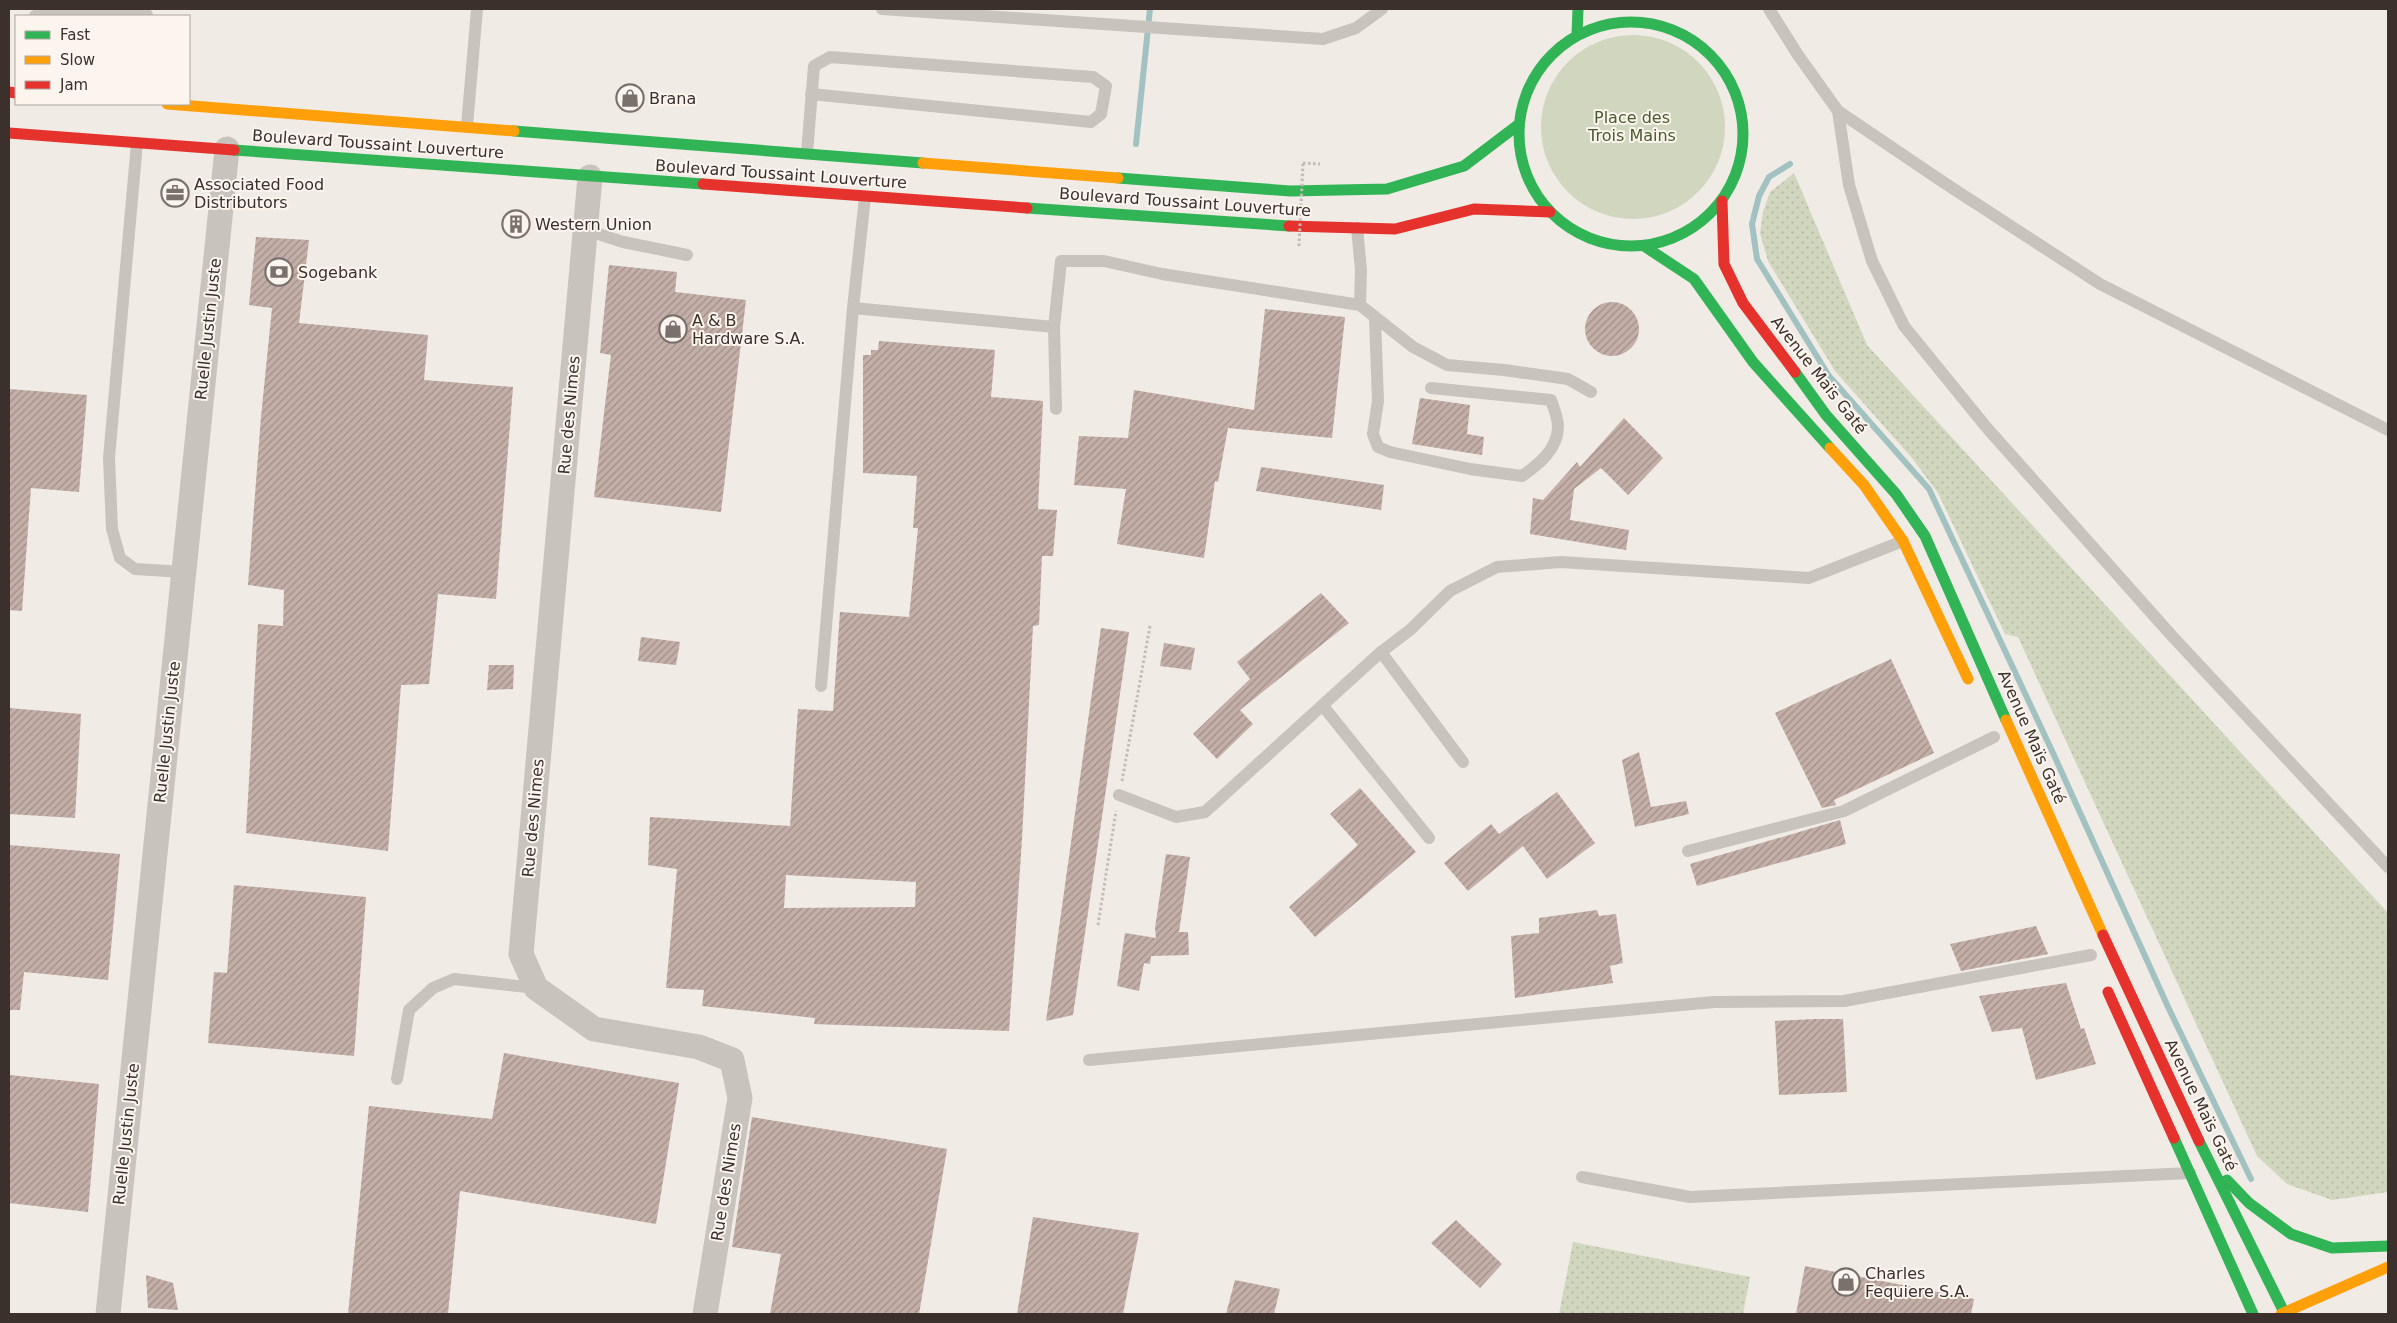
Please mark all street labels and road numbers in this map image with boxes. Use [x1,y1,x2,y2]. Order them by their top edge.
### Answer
street label: Boulevard Toussaint Louverture [251,126,505,162]
street label: Boulevard Toussaint Louverture [654,156,908,192]
street label: Boulevard Toussaint Louverture [1058,184,1312,220]
street label: Ruelle Justin Juste [191,257,225,401]
street label: Avenue Maïs Gaté [1767,312,1871,438]
street label: Rue des Nimes [554,355,584,475]
street label: Ruelle Justin Juste [150,660,184,804]
street label: Avenue Maïs Gaté [1994,667,2070,807]
street label: Rue des Nimes [518,758,548,878]
street label: Avenue Maïs Gaté [2161,1036,2241,1174]
street label: Ruelle Justin Juste [109,1062,143,1206]
street label: Rue des Nimes [707,1122,745,1242]

